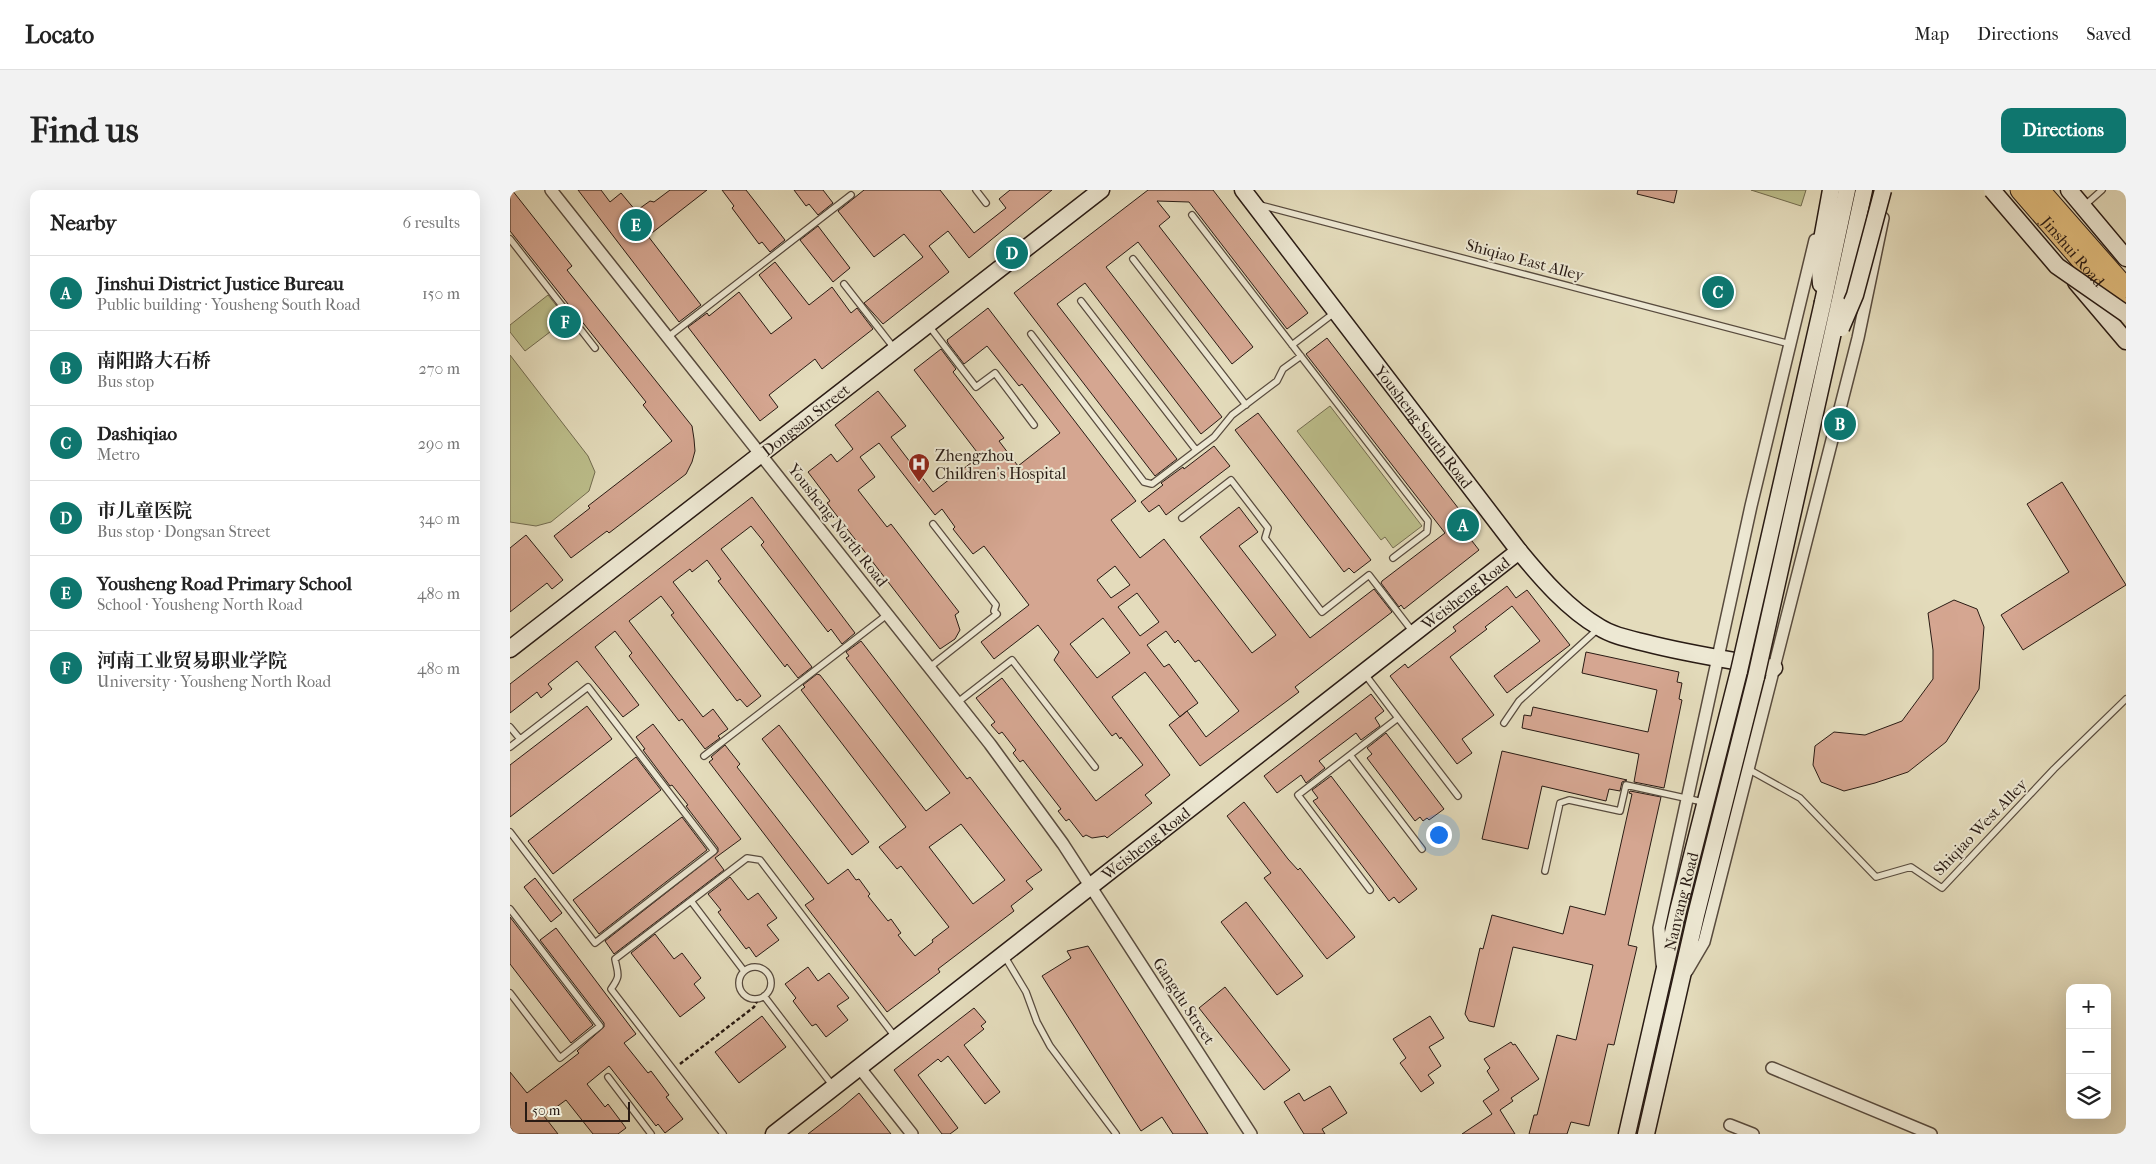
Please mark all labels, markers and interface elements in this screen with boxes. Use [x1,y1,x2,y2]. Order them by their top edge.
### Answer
text: Locato [25,21,94,49]
text: Map [1915,24,1949,45]
text: Directions [1977,24,2058,45]
text: Saved [2086,24,2131,45]
button: Directions [2001,108,2126,153]
text: Find us [30,110,139,151]
pin: E [620,206,652,244]
street label: Jinshui Road [2036,210,2109,291]
text: Nearby [50,211,116,235]
text: 6 results [402,213,460,232]
pin: D [996,234,1028,272]
street label: Shiqiao East Alley [1464,235,1587,285]
text: Jinshui District Justice Bureau [97,273,344,295]
pin: C [1702,273,1734,311]
text: A [61,284,71,303]
text: 150 m [422,284,460,303]
text: Public building · Yousheng South Road [97,295,360,314]
pin: F [549,303,581,341]
text: 南阳路大石桥 [97,350,211,372]
text: B [61,359,71,378]
text: 270 m [419,359,460,378]
street label: Yousheng South Road [1370,361,1477,492]
text: Bus stop [97,372,154,391]
street label: Dongsan Street [758,379,853,460]
pin: B [1824,405,1856,443]
text: Dashiqiao [97,423,177,445]
text: C [61,434,71,453]
text: 290 m [418,434,460,453]
text: Metro [97,445,140,464]
place label: Zhengzhou Children's Hospital [935,446,1067,483]
hospital icon: Zhengzhou Children's Hospital [907,452,931,483]
street label: Yousheng North Road [783,459,892,591]
text: 市儿童医院 [97,500,192,522]
pin: A [1447,506,1479,544]
text: D [60,509,72,528]
text: 340 m [418,509,460,528]
text: Bus stop · Dongsan Street [97,522,271,541]
street label: Weisheng Road [1417,552,1514,634]
text: Yousheng Road Primary School [97,573,352,595]
text: E [61,584,71,603]
text: 480 m [417,584,460,603]
text: School · Yousheng North Road [97,595,303,614]
text: 河南工业贸易职业学院 [97,650,287,672]
text: F [62,659,70,678]
text: 480 m [417,659,460,678]
text: University · Yousheng North Road [97,672,331,691]
street label: Shiqiao West Alley [1929,774,2031,879]
street label: Weisheng Road [1097,803,1194,884]
your location [1426,822,1452,848]
street label: Nanyang Road [1660,850,1702,952]
street label: Gangdu Street [1149,954,1219,1048]
map controls [2066,984,2111,1119]
button: + [2066,984,2111,1029]
button: − [2066,1029,2111,1074]
button: layers [2066,1074,2111,1119]
scale bar [525,1099,630,1122]
text: 50 m [532,1102,560,1119]

